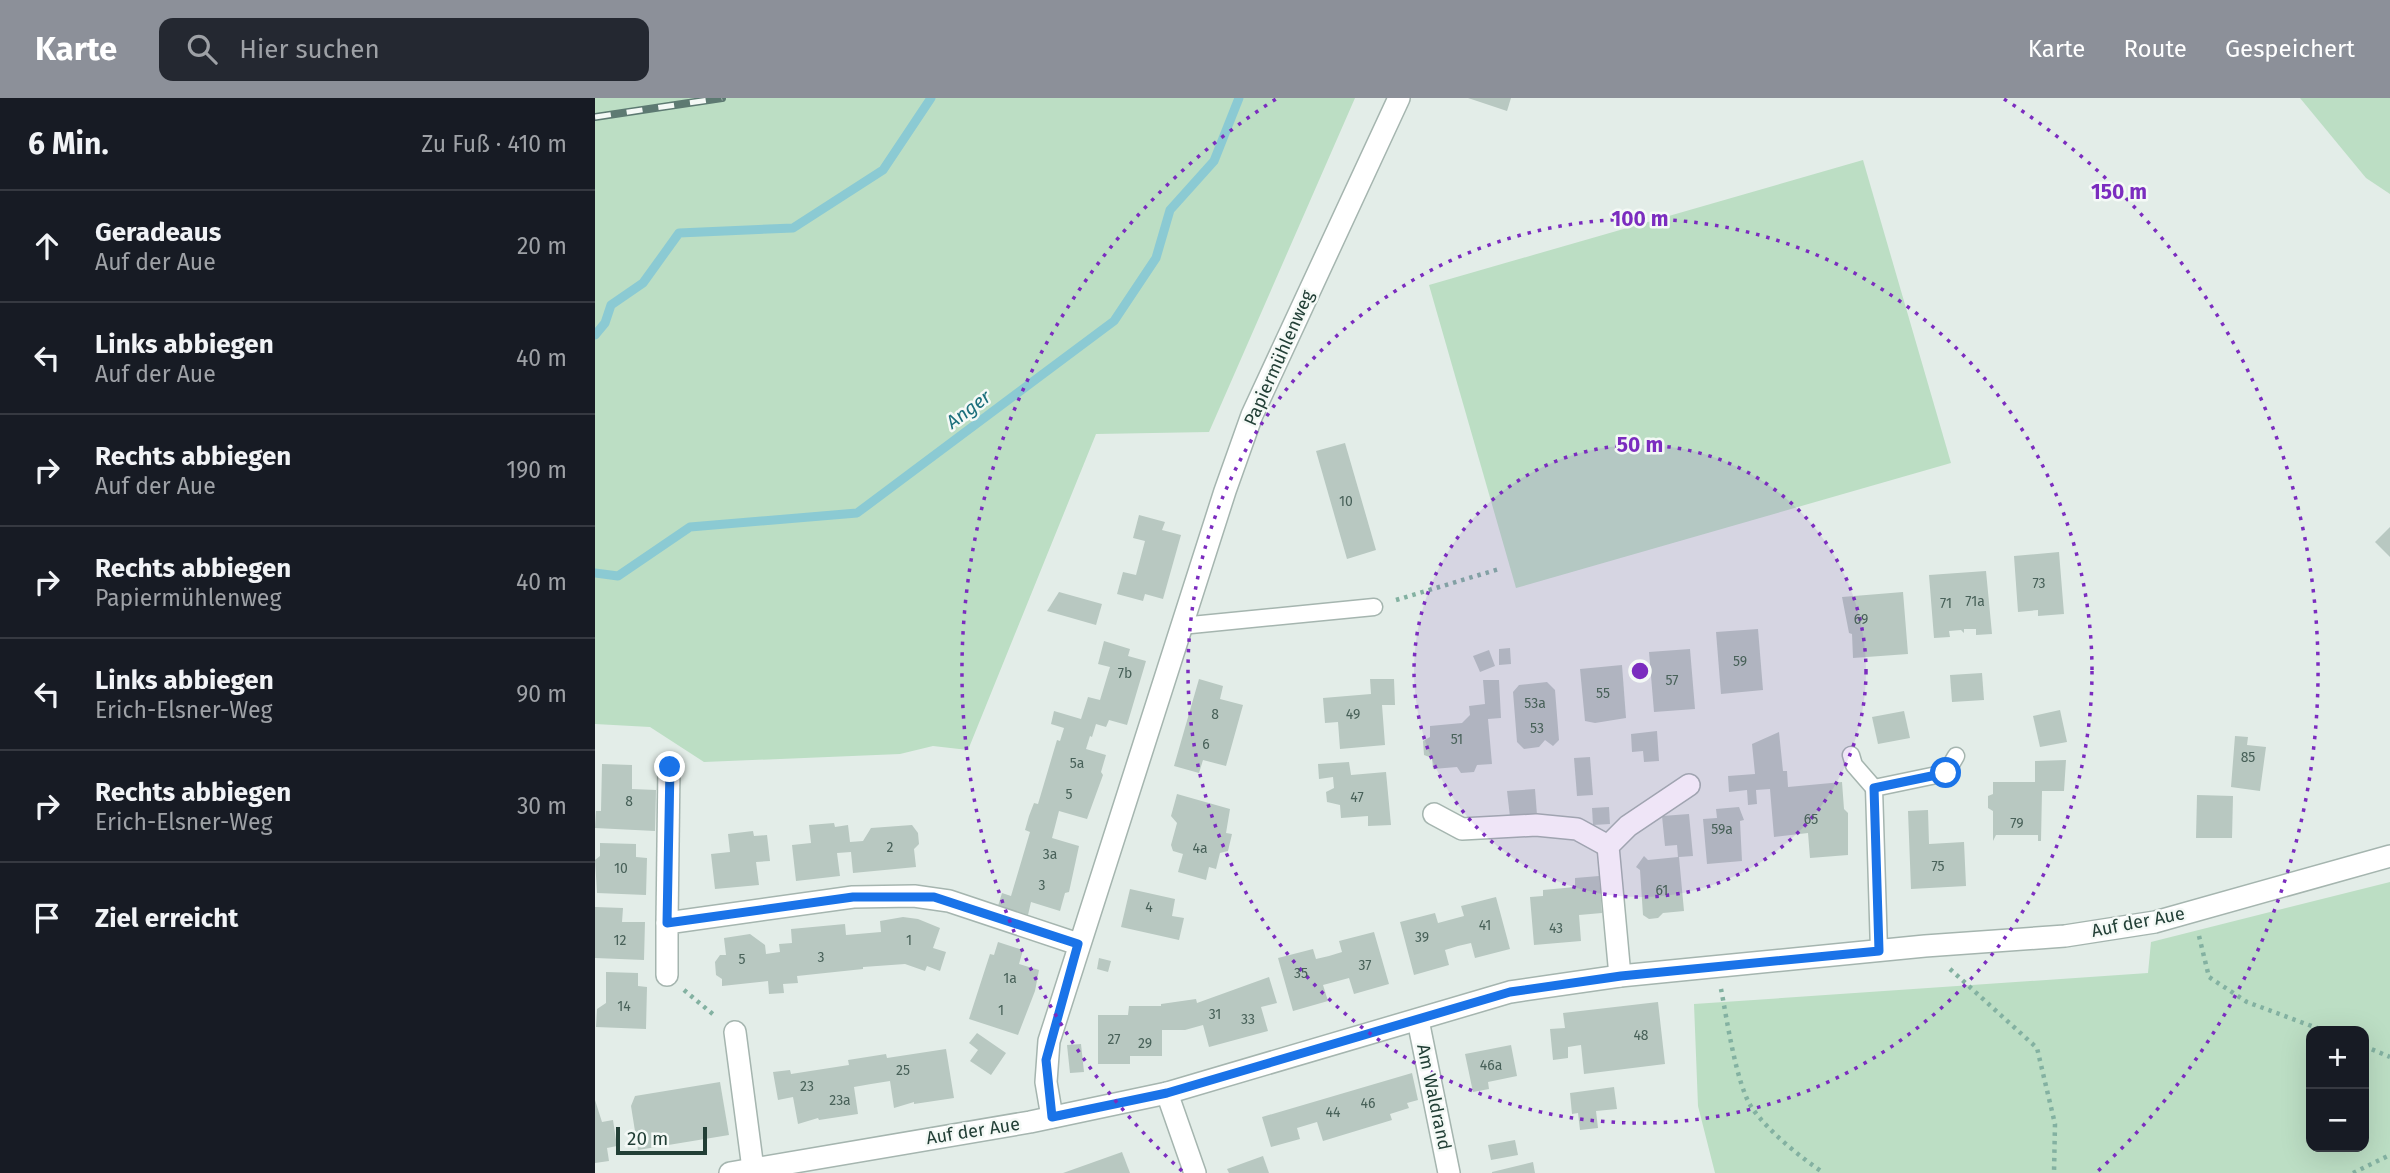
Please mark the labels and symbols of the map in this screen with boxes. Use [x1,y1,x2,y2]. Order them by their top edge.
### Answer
text: 150 m [2091,179,2147,205]
text: 100 m [1611,206,1669,232]
street label: Papiermühlenweg [1239,286,1319,429]
water label: Anger [941,385,996,434]
text: 50 m [1617,432,1663,458]
house number: 10 [1339,493,1353,510]
house number: 73 [2032,575,2046,592]
house number: 71a [1965,593,1985,610]
house number: 71 [1940,595,1952,612]
house number: 69 [1854,611,1868,628]
house number: 59 [1733,653,1747,670]
centre of rings [1628,659,1652,683]
house number: 7b [1118,665,1132,682]
house number: 57 [1666,672,1678,689]
house number: 55 [1596,685,1610,702]
house number: 53a [1524,695,1546,712]
house number: 8 [1211,706,1219,723]
house number: 49 [1346,706,1360,723]
house number: 53 [1530,720,1544,737]
house number: 51 [1451,731,1463,748]
house number: 6 [1202,736,1210,753]
house number: 85 [2241,749,2255,766]
route end [654,751,685,782]
house number: 5a [1070,755,1084,772]
route start [1930,757,1961,788]
house number: 5 [1065,786,1073,803]
house number: 47 [1350,789,1364,806]
house number: 8 [625,793,633,810]
house number: 65 [1804,811,1818,828]
house number: 79 [2010,815,2024,832]
house number: 59a [1711,821,1733,838]
house number: 2 [887,839,894,856]
house number: 4a [1192,840,1208,857]
house number: 3a [1043,846,1057,863]
house number: 75 [1931,858,1945,875]
house number: 10 [614,860,628,877]
house number: 3 [1039,877,1046,894]
house number: 61 [1656,882,1668,899]
house number: 4 [1145,899,1153,916]
street label: Auf der Aue [2090,902,2186,942]
house number: 41 [1479,917,1491,934]
house number: 43 [1549,920,1563,937]
house number: 39 [1415,929,1429,946]
house number: 12 [614,932,627,949]
house number: 1 [906,932,912,949]
house number: 3 [818,949,825,966]
house number: 5 [738,951,746,968]
house number: 37 [1358,957,1372,974]
house number: 35 [1294,965,1308,982]
house number: 1a [1003,970,1017,987]
house number: 14 [617,998,631,1015]
house number: 1 [998,1002,1004,1019]
house number: 31 [1209,1006,1221,1023]
house number: 33 [1241,1011,1255,1028]
house number: 48 [1633,1027,1649,1044]
house number: 27 [1107,1031,1121,1048]
house number: 29 [1138,1035,1152,1052]
street label: Am Waldrand [1412,1042,1456,1152]
house number: 46a [1480,1057,1502,1074]
house number: 25 [896,1062,910,1079]
house number: 23 [800,1078,814,1095]
house number: 23a [829,1092,851,1109]
house number: 46 [1361,1095,1375,1112]
house number: 44 [1326,1104,1341,1121]
street label: Auf der Aue [925,1113,1021,1149]
scale bar [616,1124,707,1156]

